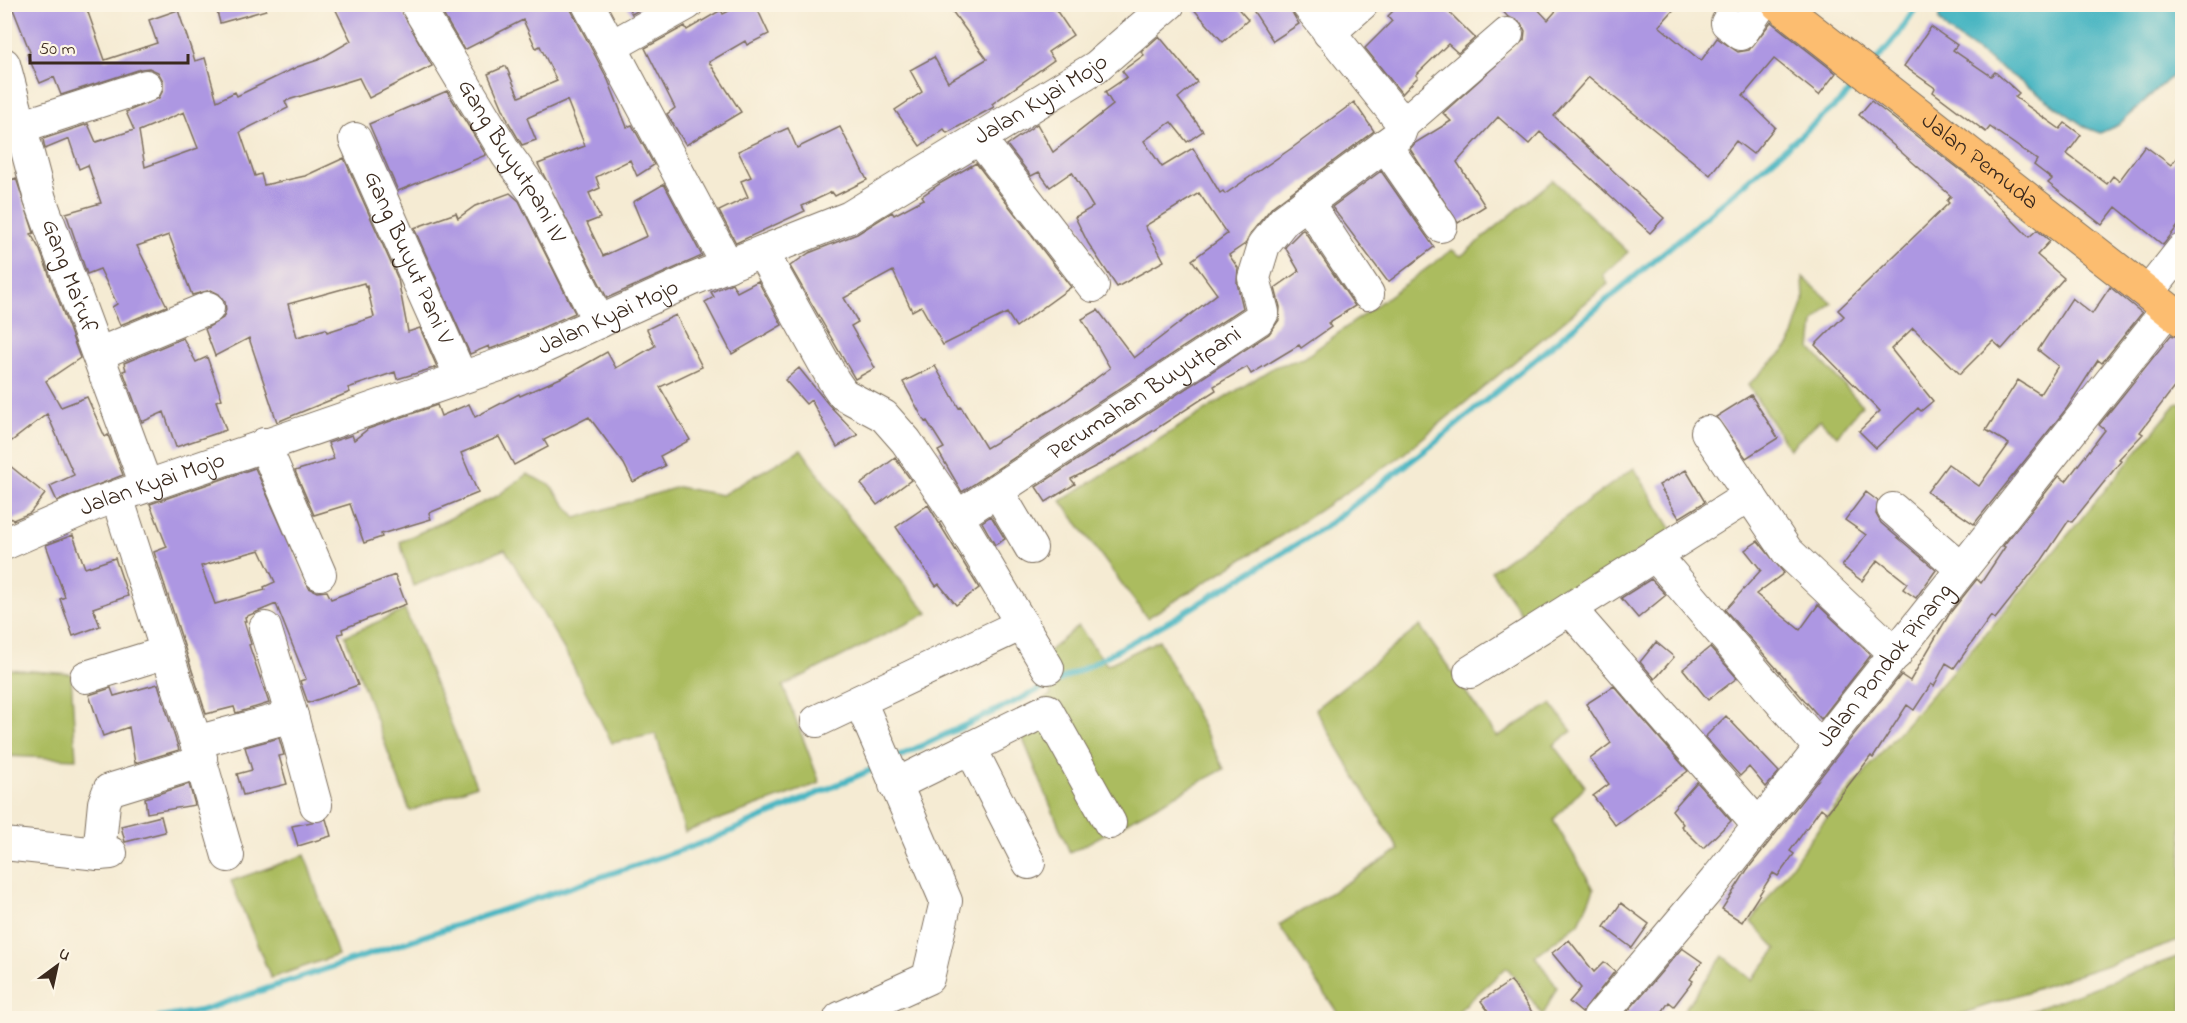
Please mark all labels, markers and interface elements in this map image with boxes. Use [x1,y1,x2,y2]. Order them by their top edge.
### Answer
scale bar [30,27,188,65]
text: 50 m [39,37,76,63]
street label: Jalan Kyai Mojo [968,46,1117,155]
street label: Gang Buyutpani IV [448,73,575,250]
street label: Jalan Pemuda [1913,104,2046,219]
street label: Gang Buyut Pani V [354,165,462,351]
street label: Gang Ma'ruf [32,214,106,339]
street label: Jalan Kyai Mojo [532,270,685,365]
street label: Perumahan Buyutpani [1041,317,1249,470]
street label: Jalan Kyai Mojo [74,443,230,526]
street label: Jalan Pondok Pinang [1809,576,1962,756]
north arrow [27,936,87,996]
text: U [53,942,75,968]

